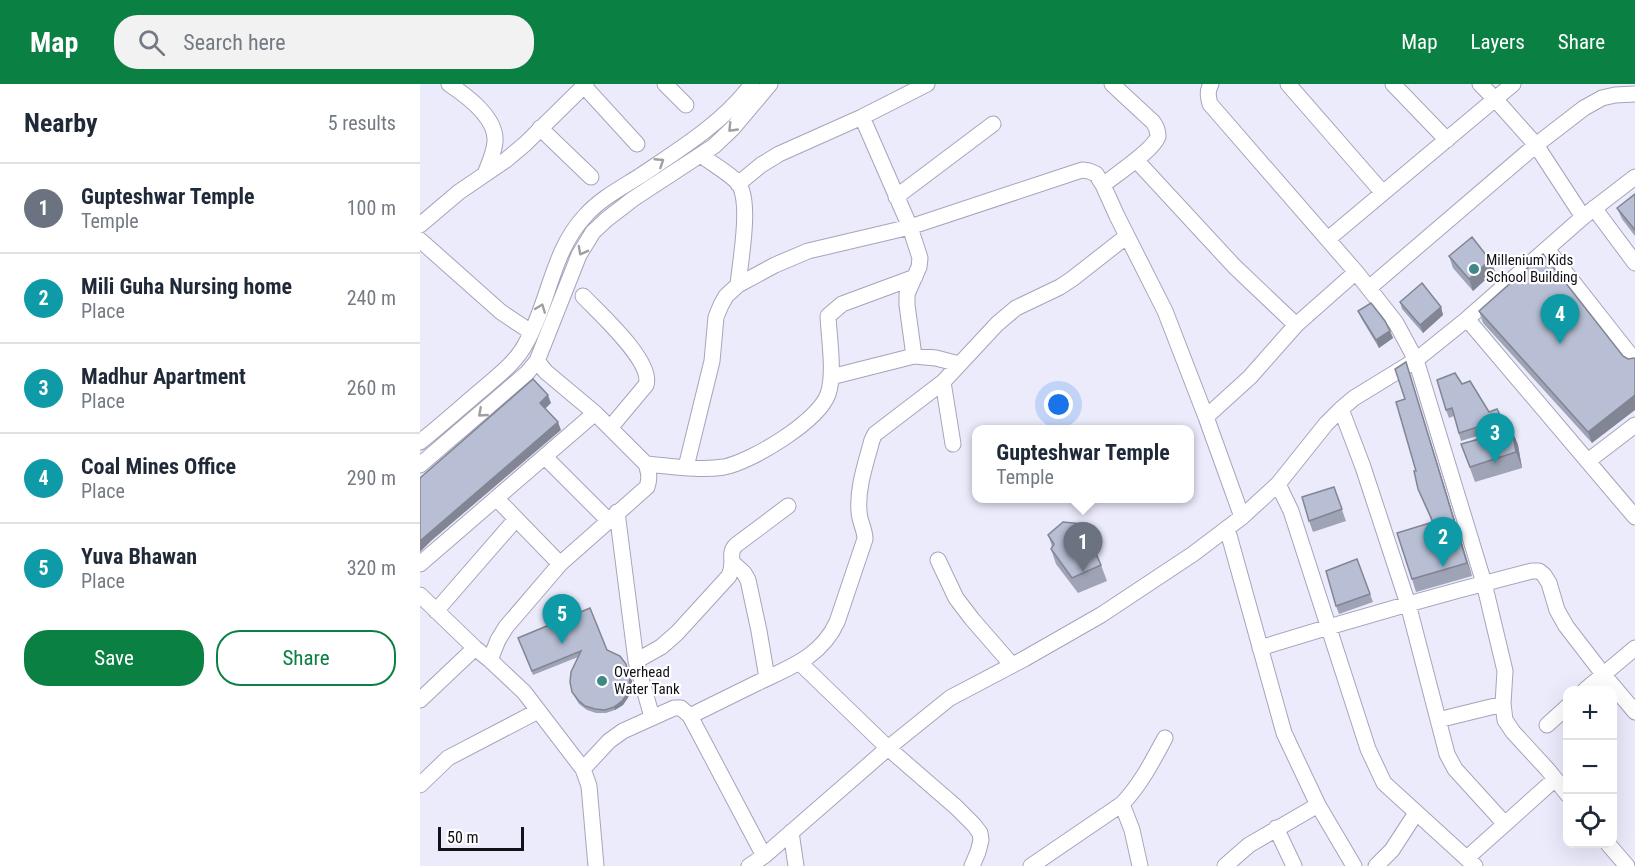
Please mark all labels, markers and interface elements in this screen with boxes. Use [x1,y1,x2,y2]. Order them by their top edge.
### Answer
search box [114,15,534,69]
text: Map [30,26,78,59]
icon: search [135,26,168,59]
text: Search here [183,30,286,55]
text: Map [1401,30,1438,54]
text: Layers [1471,30,1525,54]
text: Share [1558,30,1605,54]
text: Nearby [24,108,98,138]
text: 5 results [328,111,396,135]
one-way arrow [728,121,739,132]
one-way arrow [654,158,664,170]
text: Gupteshwar Temple [81,184,254,209]
text: 1 [38,196,49,220]
text: 100 m [347,196,396,220]
text: Temple [81,209,139,233]
one-way arrow [578,245,589,255]
place label: Millenium Kids School Building [1486,251,1578,286]
marker: Millenium Kids School Building [1467,262,1481,276]
text: Mili Guha Nursing home [81,274,292,299]
text: 2 [38,286,49,310]
text: 240 m [347,286,396,310]
pin: 4 [1540,294,1580,344]
text: Place [81,299,125,323]
one-way arrow [534,303,547,313]
text: Madhur Apartment [81,364,246,389]
text: 3 [38,376,49,400]
text: 260 m [347,376,396,400]
text: Place [81,389,125,413]
your location [1044,390,1073,419]
one-way arrow [478,406,489,417]
pin: 3 [1476,414,1514,463]
popup [972,425,1194,503]
text: Gupteshwar Temple [996,440,1170,465]
text: Coal Mines Office [81,454,236,479]
text: Temple [996,465,1054,489]
text: 4 [38,466,49,490]
text: 290 m [347,466,396,490]
text: Place [81,479,125,503]
pin: 2 [1424,518,1462,567]
pin: 1 [1064,522,1102,572]
text: Yuva Bhawan [81,544,197,569]
text: 5 [38,556,49,580]
text: 320 m [347,556,396,580]
text: Place [81,569,125,593]
pin: 5 [542,594,582,644]
button: Save [24,630,204,686]
button: Share [216,630,396,686]
place label: Overhead Water Tank [614,663,680,698]
marker: Overhead Water Tank [595,674,609,688]
map controls [1563,686,1617,848]
button: + [1563,686,1617,740]
button: − [1563,740,1617,794]
button: locate [1563,794,1617,848]
scale bar [438,824,524,852]
text: 50 m [447,828,479,847]

